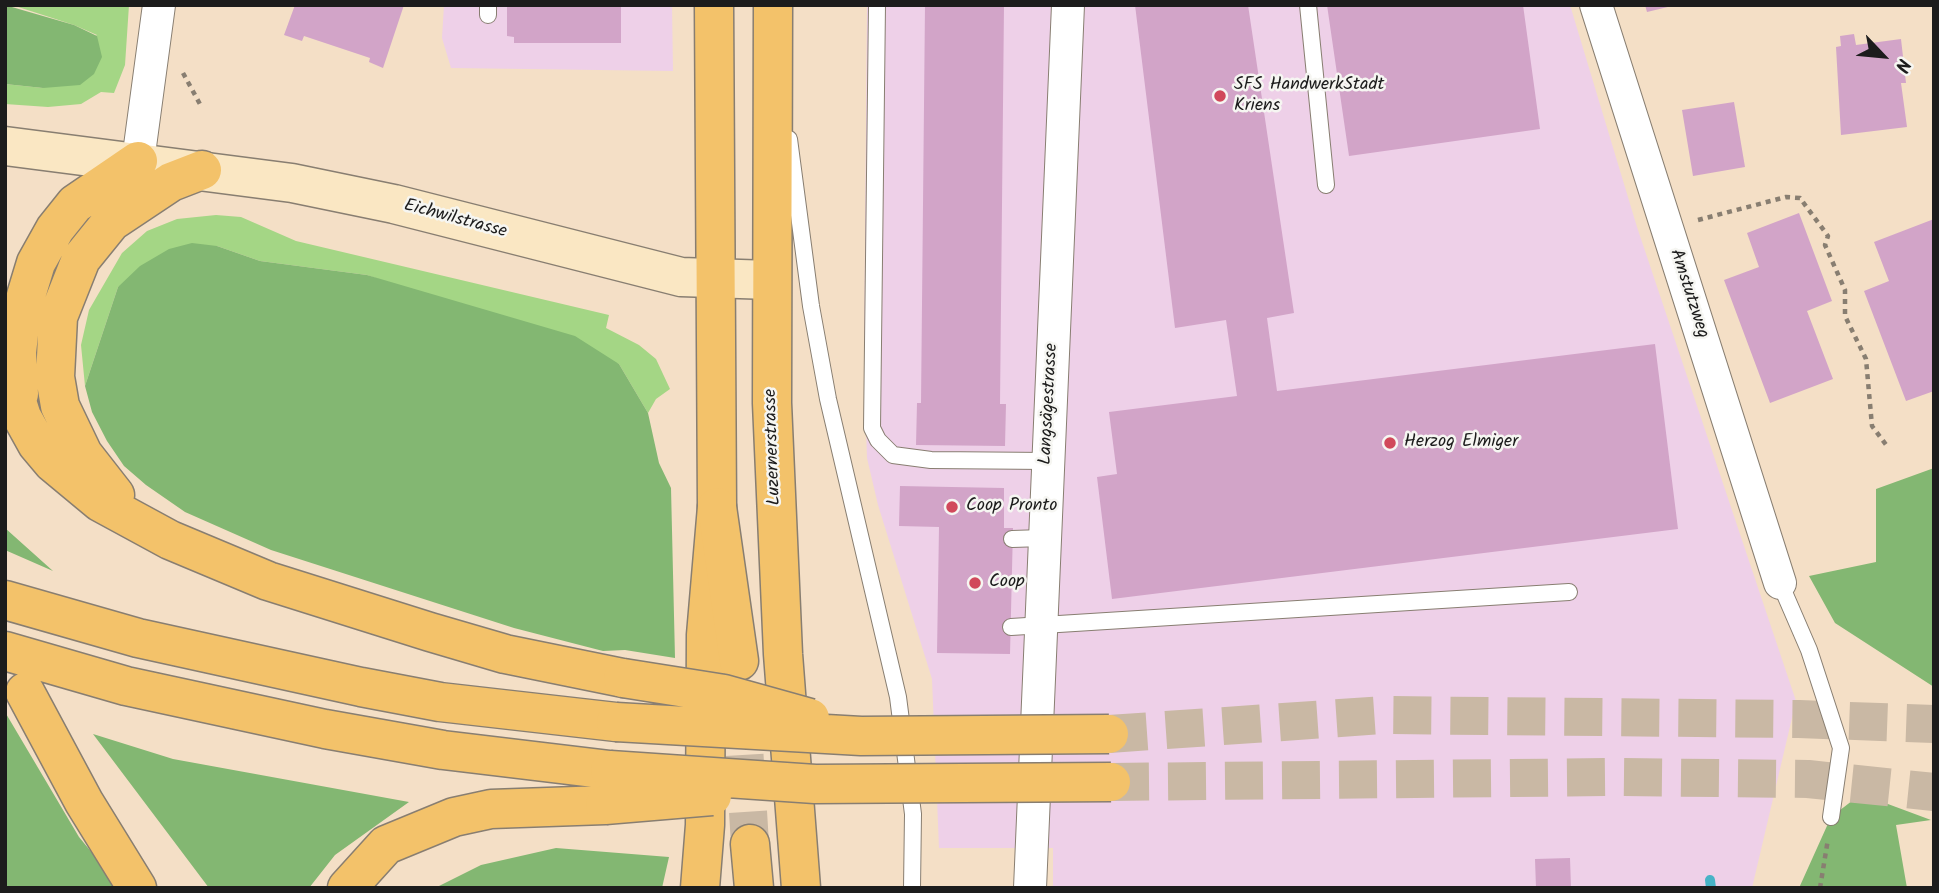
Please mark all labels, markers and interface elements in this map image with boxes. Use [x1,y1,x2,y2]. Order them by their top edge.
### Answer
north arrow [1848,21,1918,91]
text: N [1886,53,1918,77]
place label: SFS HandwerkStadt Kriens [1234,75,1384,118]
marker: SFS HandwerkStadt Kriens [1212,88,1228,104]
street label: Eichwilstrasse [401,196,509,244]
street label: Amstutzweg [1663,247,1713,341]
street label: Langsägestrasse [1036,343,1064,465]
street label: Luzernerstrasse [761,388,787,506]
place label: Herzog Elmiger [1404,432,1518,454]
marker: Herzog Elmiger [1382,435,1398,451]
place label: Coop Pronto [966,496,1058,518]
marker: Coop Pronto [944,499,960,515]
place label: Coop [989,572,1025,594]
marker: Coop [967,575,983,591]

